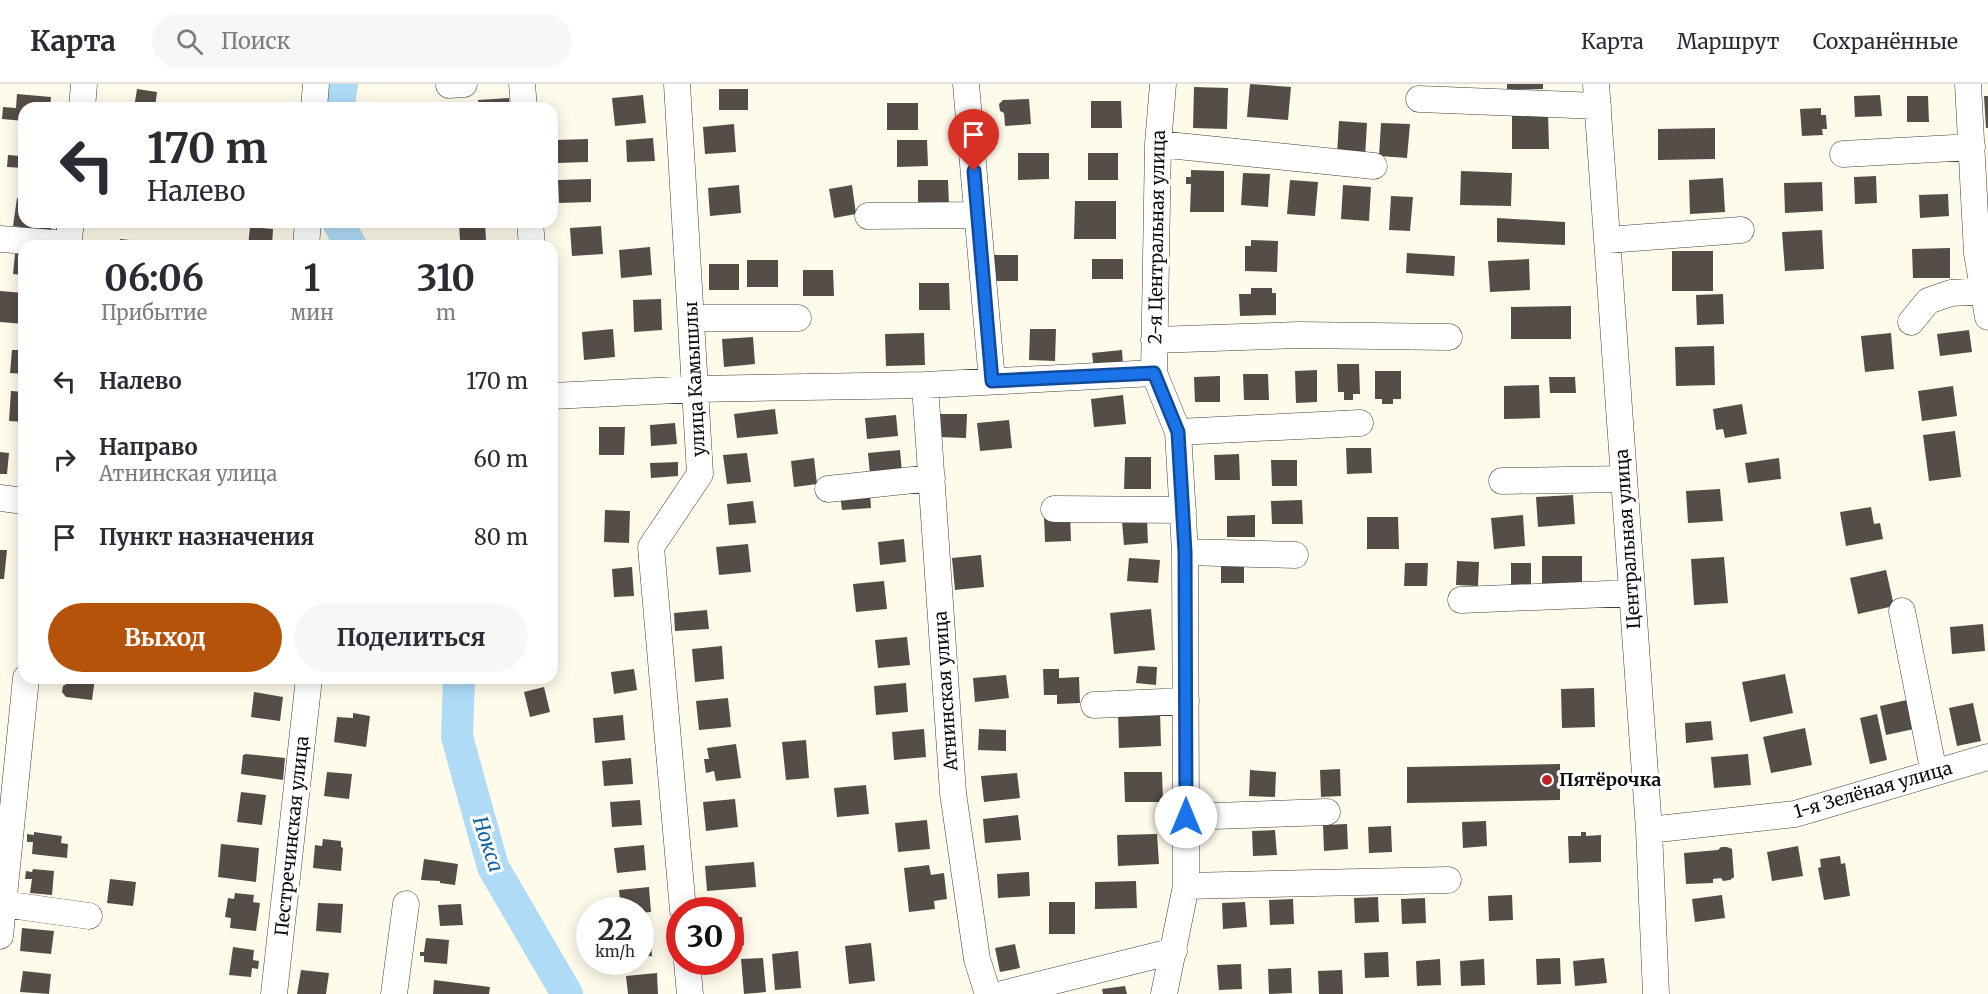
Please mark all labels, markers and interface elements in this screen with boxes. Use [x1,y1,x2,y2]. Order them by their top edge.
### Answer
search box [152,14,572,68]
text: Карта [30,23,116,59]
icon: search [173,25,206,58]
text: Поиск [221,27,291,55]
text: Карта [1581,28,1644,55]
text: Маршрут [1677,28,1780,55]
text: Сохранённые [1813,28,1958,55]
pin [948,109,999,171]
icon: arrive [957,118,990,151]
text: 170 m [147,122,268,174]
icon: left [48,126,126,204]
street label: 2-я Центральная улица [1143,129,1170,344]
text: Налево [147,174,245,208]
text: 06:06 [104,256,204,301]
text: 1 [304,256,320,301]
text: 310 [417,256,475,301]
text: Прибытие [101,300,207,325]
text: мин [290,300,334,325]
text: m [436,300,456,325]
street label: улица Камышлы [679,301,710,457]
icon: left [48,365,81,398]
text: Налево [99,367,182,395]
text: 170 m [466,367,528,395]
text: Направо [99,433,198,461]
icon: right [48,443,81,476]
text: 60 m [474,445,528,473]
street label: Центральная улица [1610,448,1645,630]
text: Атнинская улица [99,461,277,486]
icon: arrive [48,521,81,554]
text: Пункт назначения [99,523,314,551]
text: 80 m [474,523,528,551]
button: Выход [48,603,282,672]
button: Поделиться [294,603,528,672]
street label: Атнинская улица [928,610,963,773]
street label: Пестречинская улица [270,734,313,937]
street label: 1-я Зелёная улица [1791,756,1955,823]
place label: Пятёрочка [1559,768,1661,791]
marker: Пятёрочка [1540,773,1554,787]
position arrow [1154,785,1218,849]
water label: Нокса [468,813,509,875]
speed limit sign: 30 [666,897,744,975]
text: 22 [598,910,632,948]
text: km/h [595,942,635,961]

